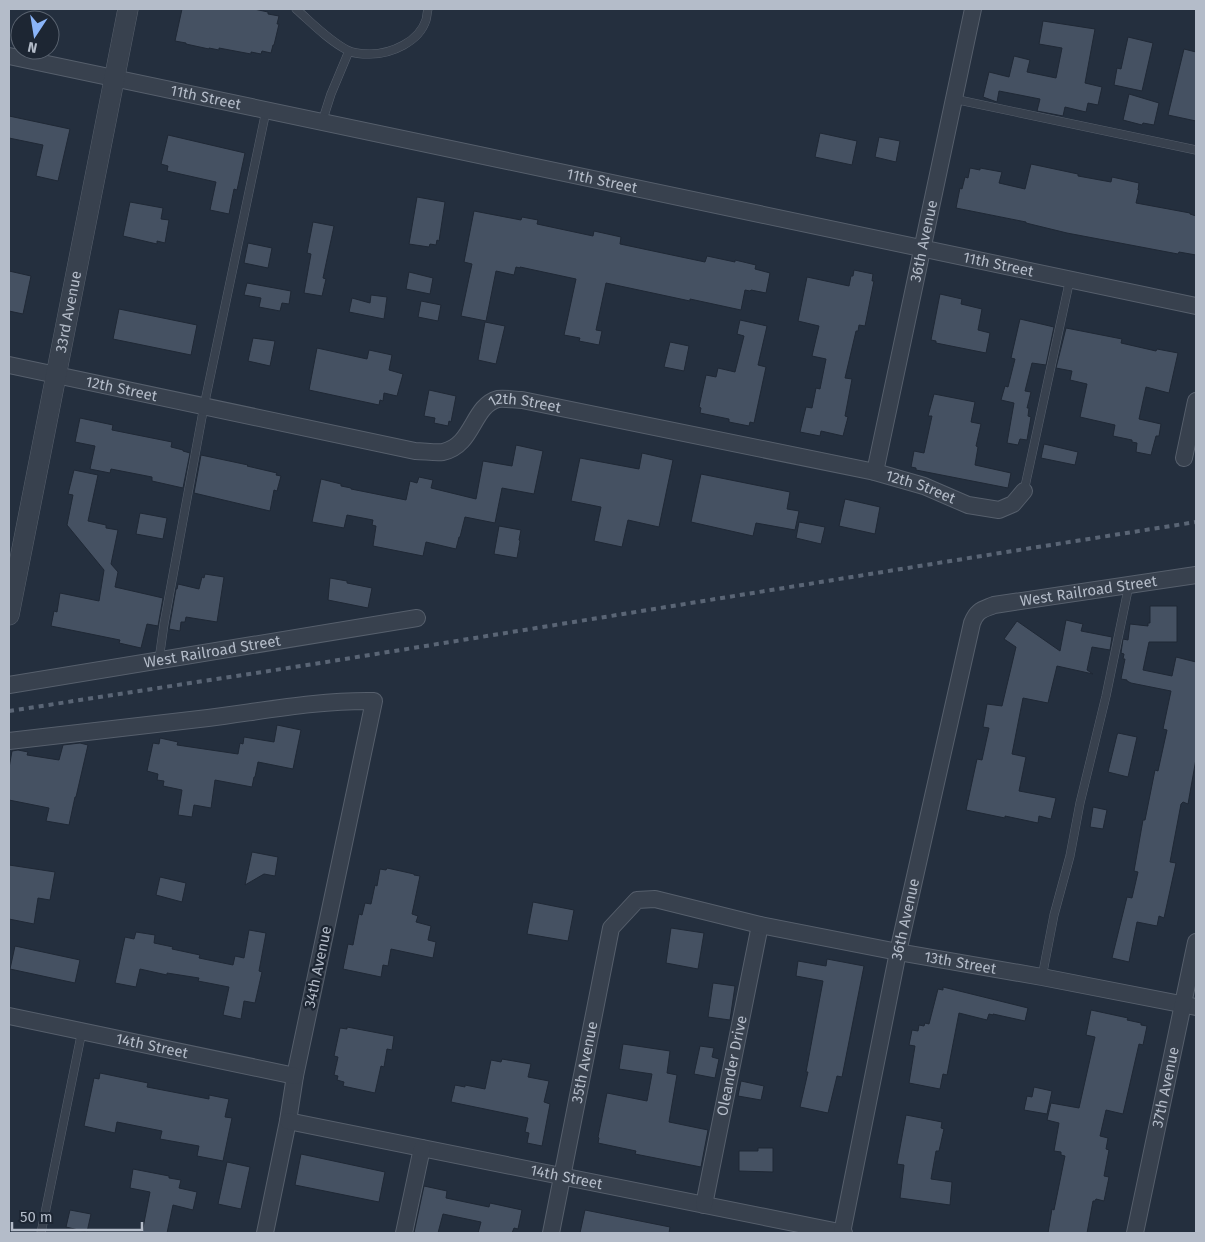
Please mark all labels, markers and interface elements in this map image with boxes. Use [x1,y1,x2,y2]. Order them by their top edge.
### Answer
north arrow [10,10,60,60]
text: N [26,38,39,57]
street label: 11th Street [169,81,243,114]
street label: 11th Street [565,165,640,197]
street label: 36th Avenue [906,198,941,284]
street label: 11th Street [961,248,1036,281]
street label: 33rd Avenue [52,269,85,354]
street label: 12th Street [84,372,160,405]
street label: 12th Street [485,390,563,417]
street label: 12th Street [884,466,959,508]
street label: West Railroad Street [1019,572,1159,610]
street label: West Railroad Street [142,631,283,672]
street label: 36th Avenue [888,877,923,962]
street label: 34th Avenue [301,924,335,1010]
street label: 13th Street [923,948,998,978]
street label: Oleander Drive [713,1014,751,1117]
street label: 35th Avenue [568,1020,601,1105]
street label: 14th Street [114,1030,190,1062]
street label: 37th Avenue [1148,1045,1183,1129]
street label: 14th Street [529,1161,605,1193]
scale bar [12,1200,142,1232]
text: 50 m [20,1208,53,1226]

